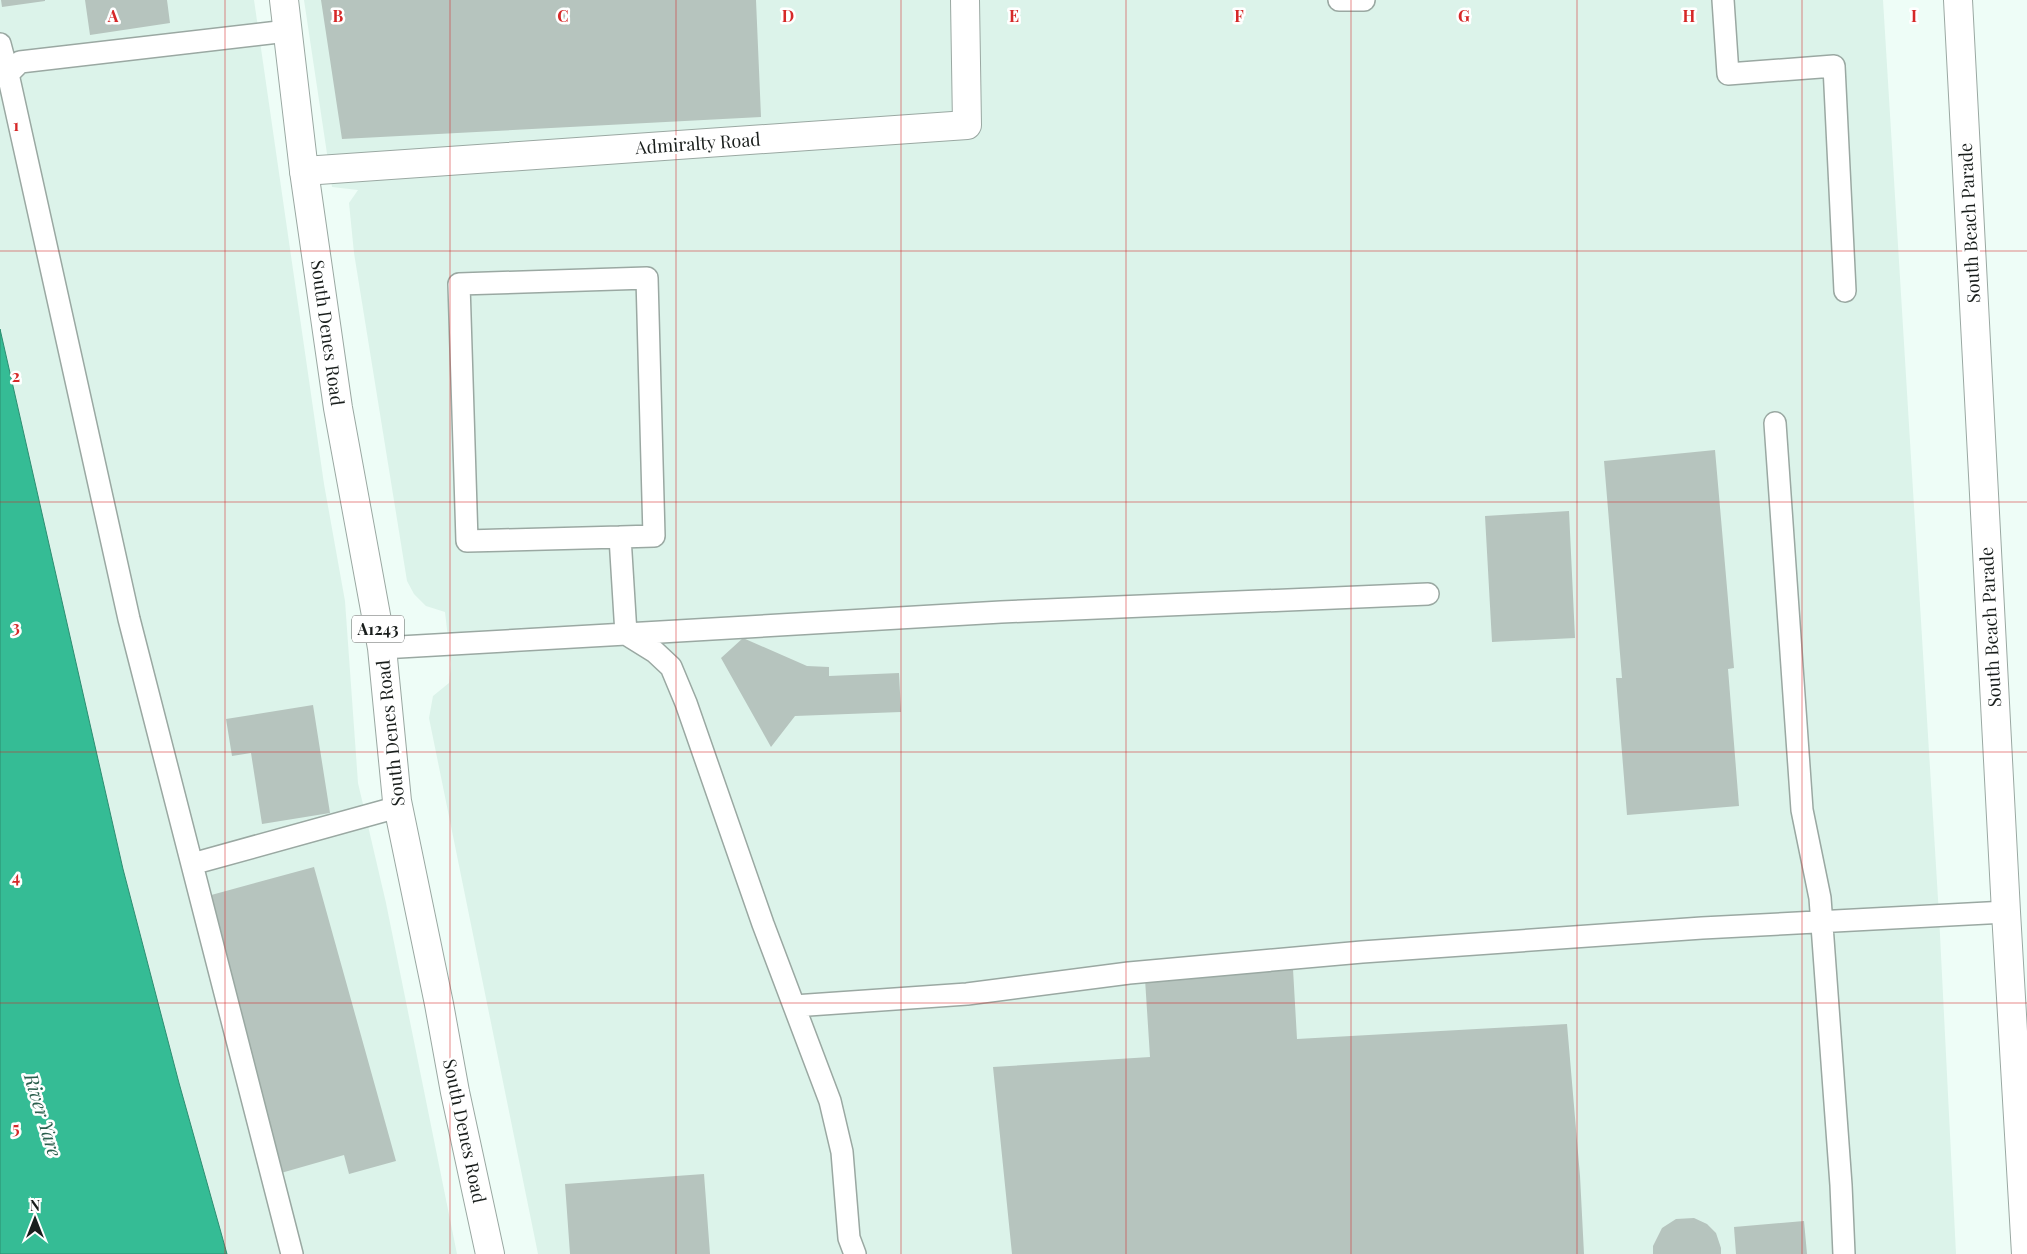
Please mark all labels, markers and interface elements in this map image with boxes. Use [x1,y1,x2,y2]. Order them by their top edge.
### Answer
text: A [107,5,119,26]
text: B [333,5,344,26]
text: C [557,5,569,26]
text: D [782,5,794,26]
text: E [1009,5,1019,26]
text: F [1234,5,1244,26]
text: G [1458,5,1470,26]
text: H [1683,5,1696,26]
text: I [1911,5,1917,26]
text: 1 [13,114,19,135]
street label: Admiralty Road [633,127,762,159]
street label: South Beach Parade [1953,142,1985,304]
street label: South Denes Road [306,258,350,408]
text: 2 [12,365,20,386]
street label: South Beach Parade [1974,546,2006,708]
text: 3 [12,616,20,637]
road number: A1243 [352,616,404,642]
street label: South Denes Road [370,658,410,807]
text: 4 [12,866,20,887]
street label: South Denes Road [438,1056,492,1206]
water label: River Yare [19,1069,69,1160]
text: 5 [12,1117,20,1138]
north arrow [10,1194,60,1244]
text: N [30,1196,40,1215]

